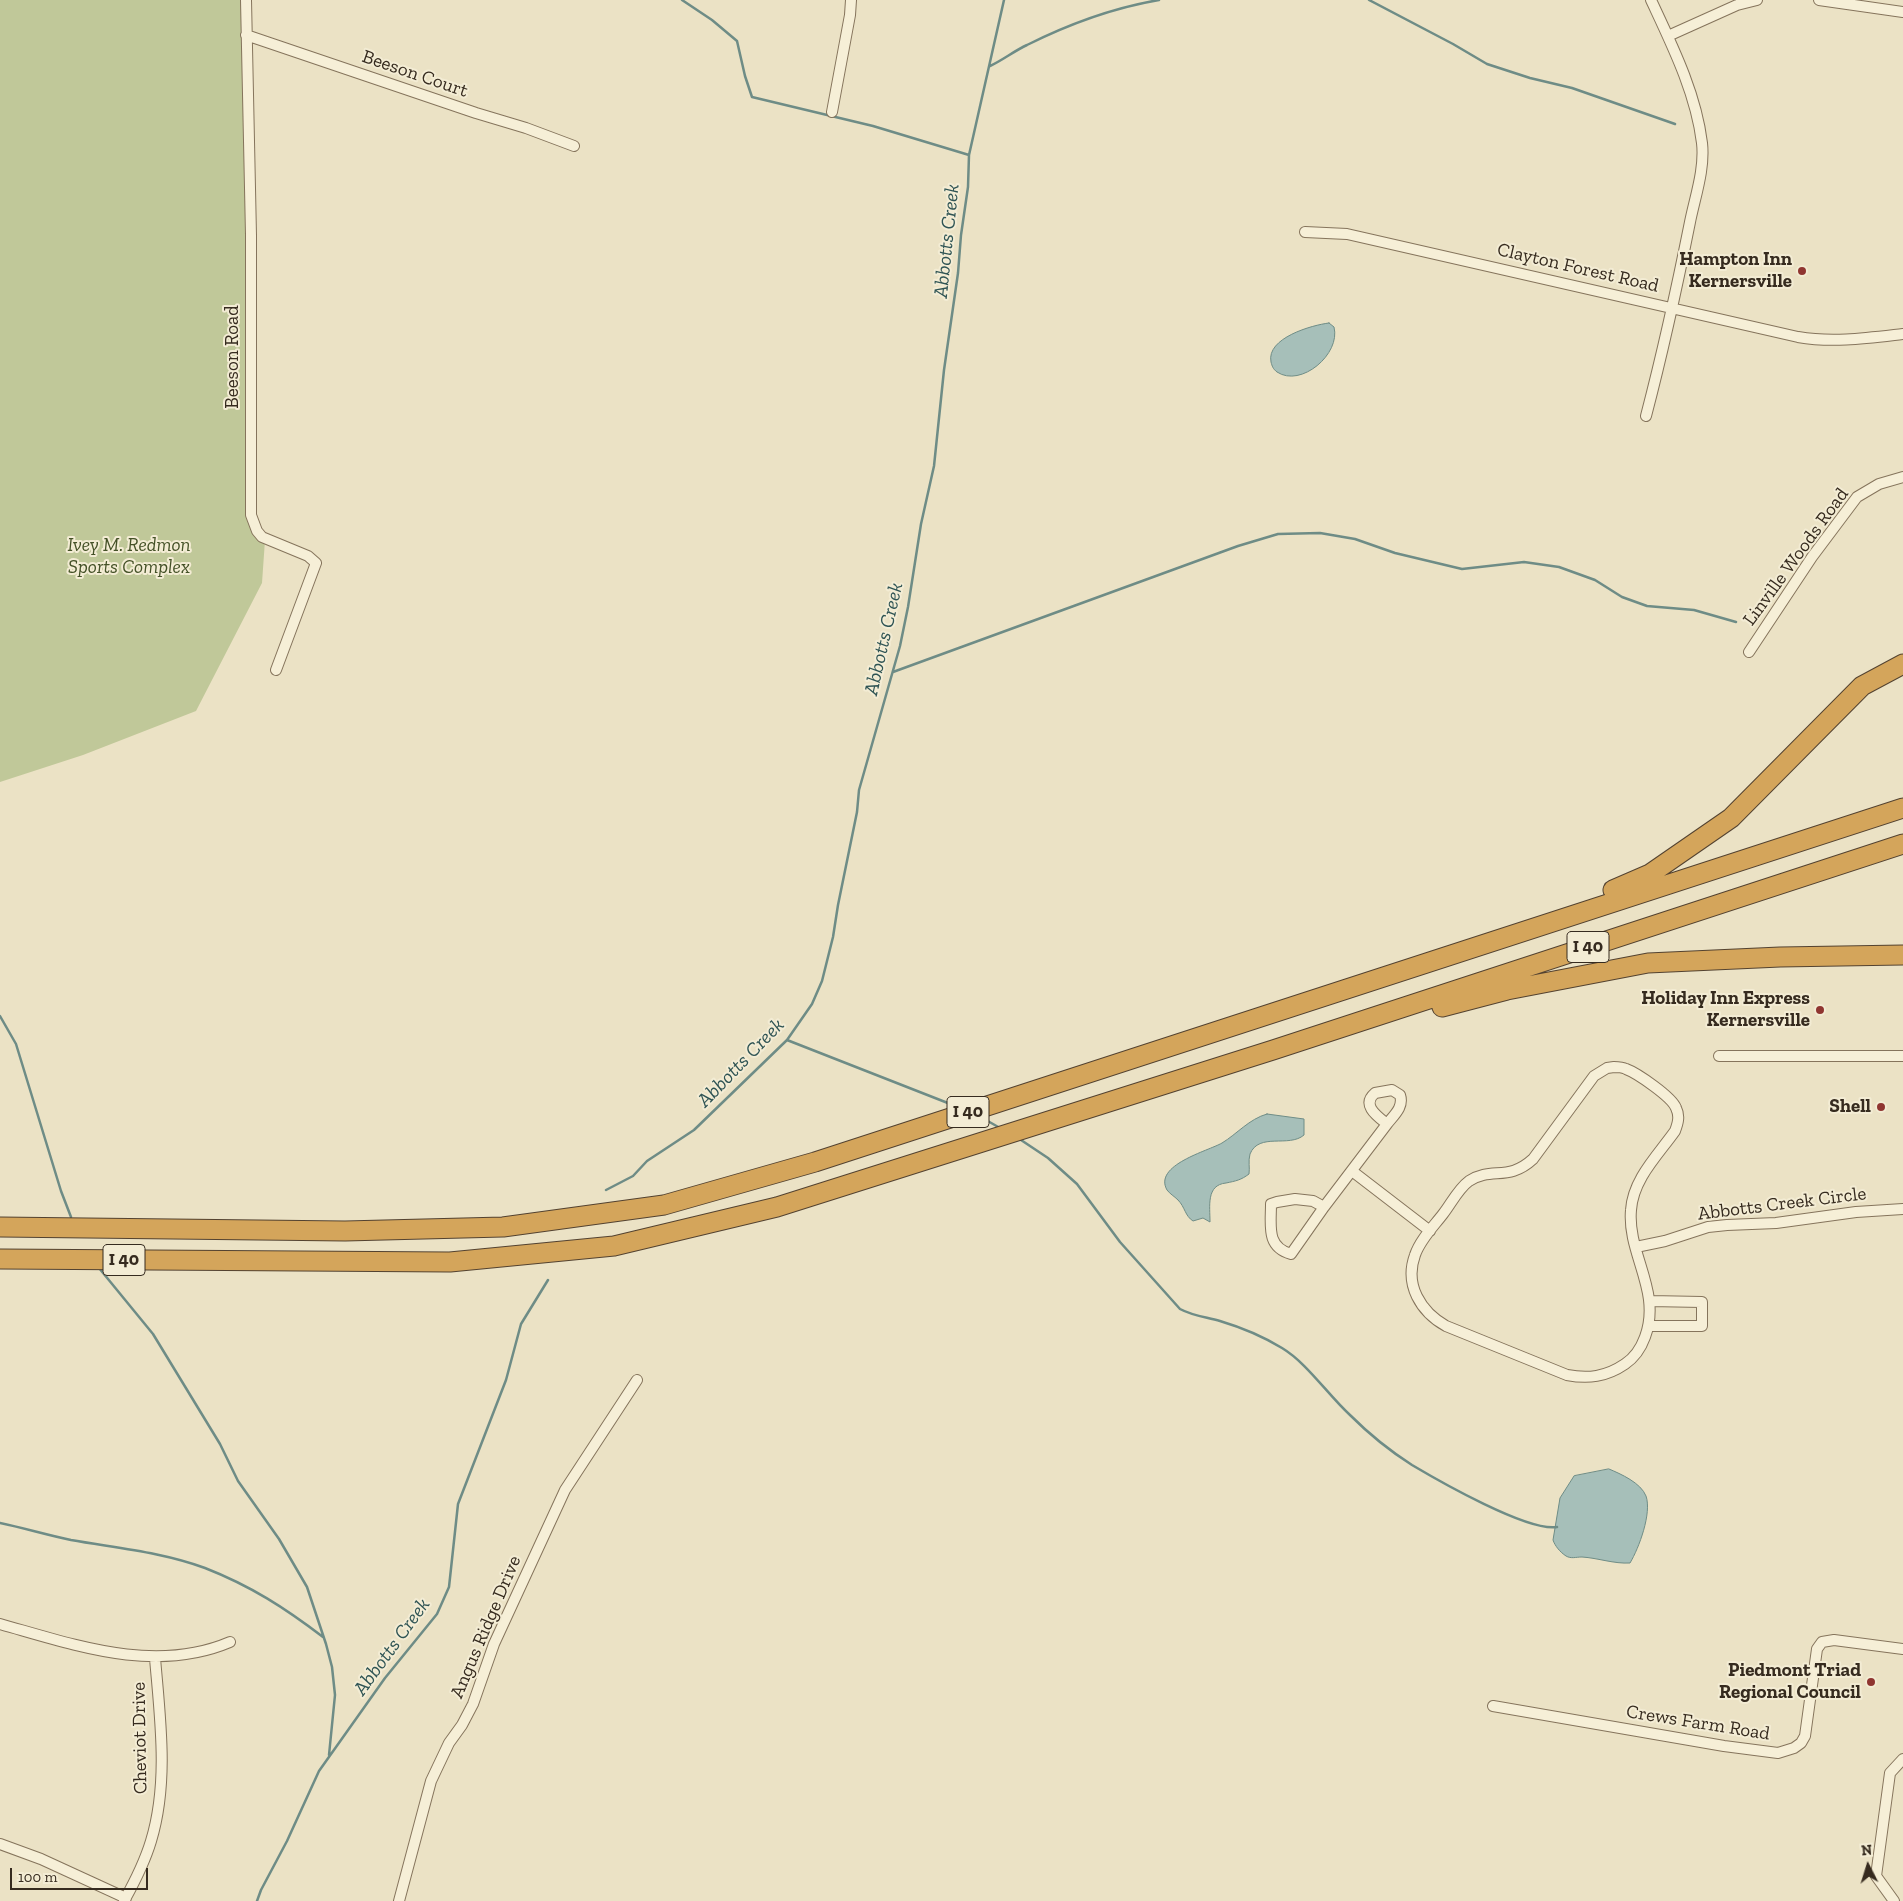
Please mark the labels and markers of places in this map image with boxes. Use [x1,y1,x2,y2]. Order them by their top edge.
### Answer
place label: Hampton Inn Kernersville [1679,249,1792,293]
marker: Hampton Inn Kernersville [1796,265,1808,277]
place label: Holiday Inn Express Kernersville [1641,988,1810,1032]
marker: Holiday Inn Express Kernersville [1814,1004,1826,1016]
place label: Shell [1829,1096,1871,1118]
marker: Shell [1875,1101,1887,1113]
place label: Piedmont Triad Regional Council [1719,1660,1861,1704]
marker: Piedmont Triad Regional Council [1865,1676,1877,1688]

